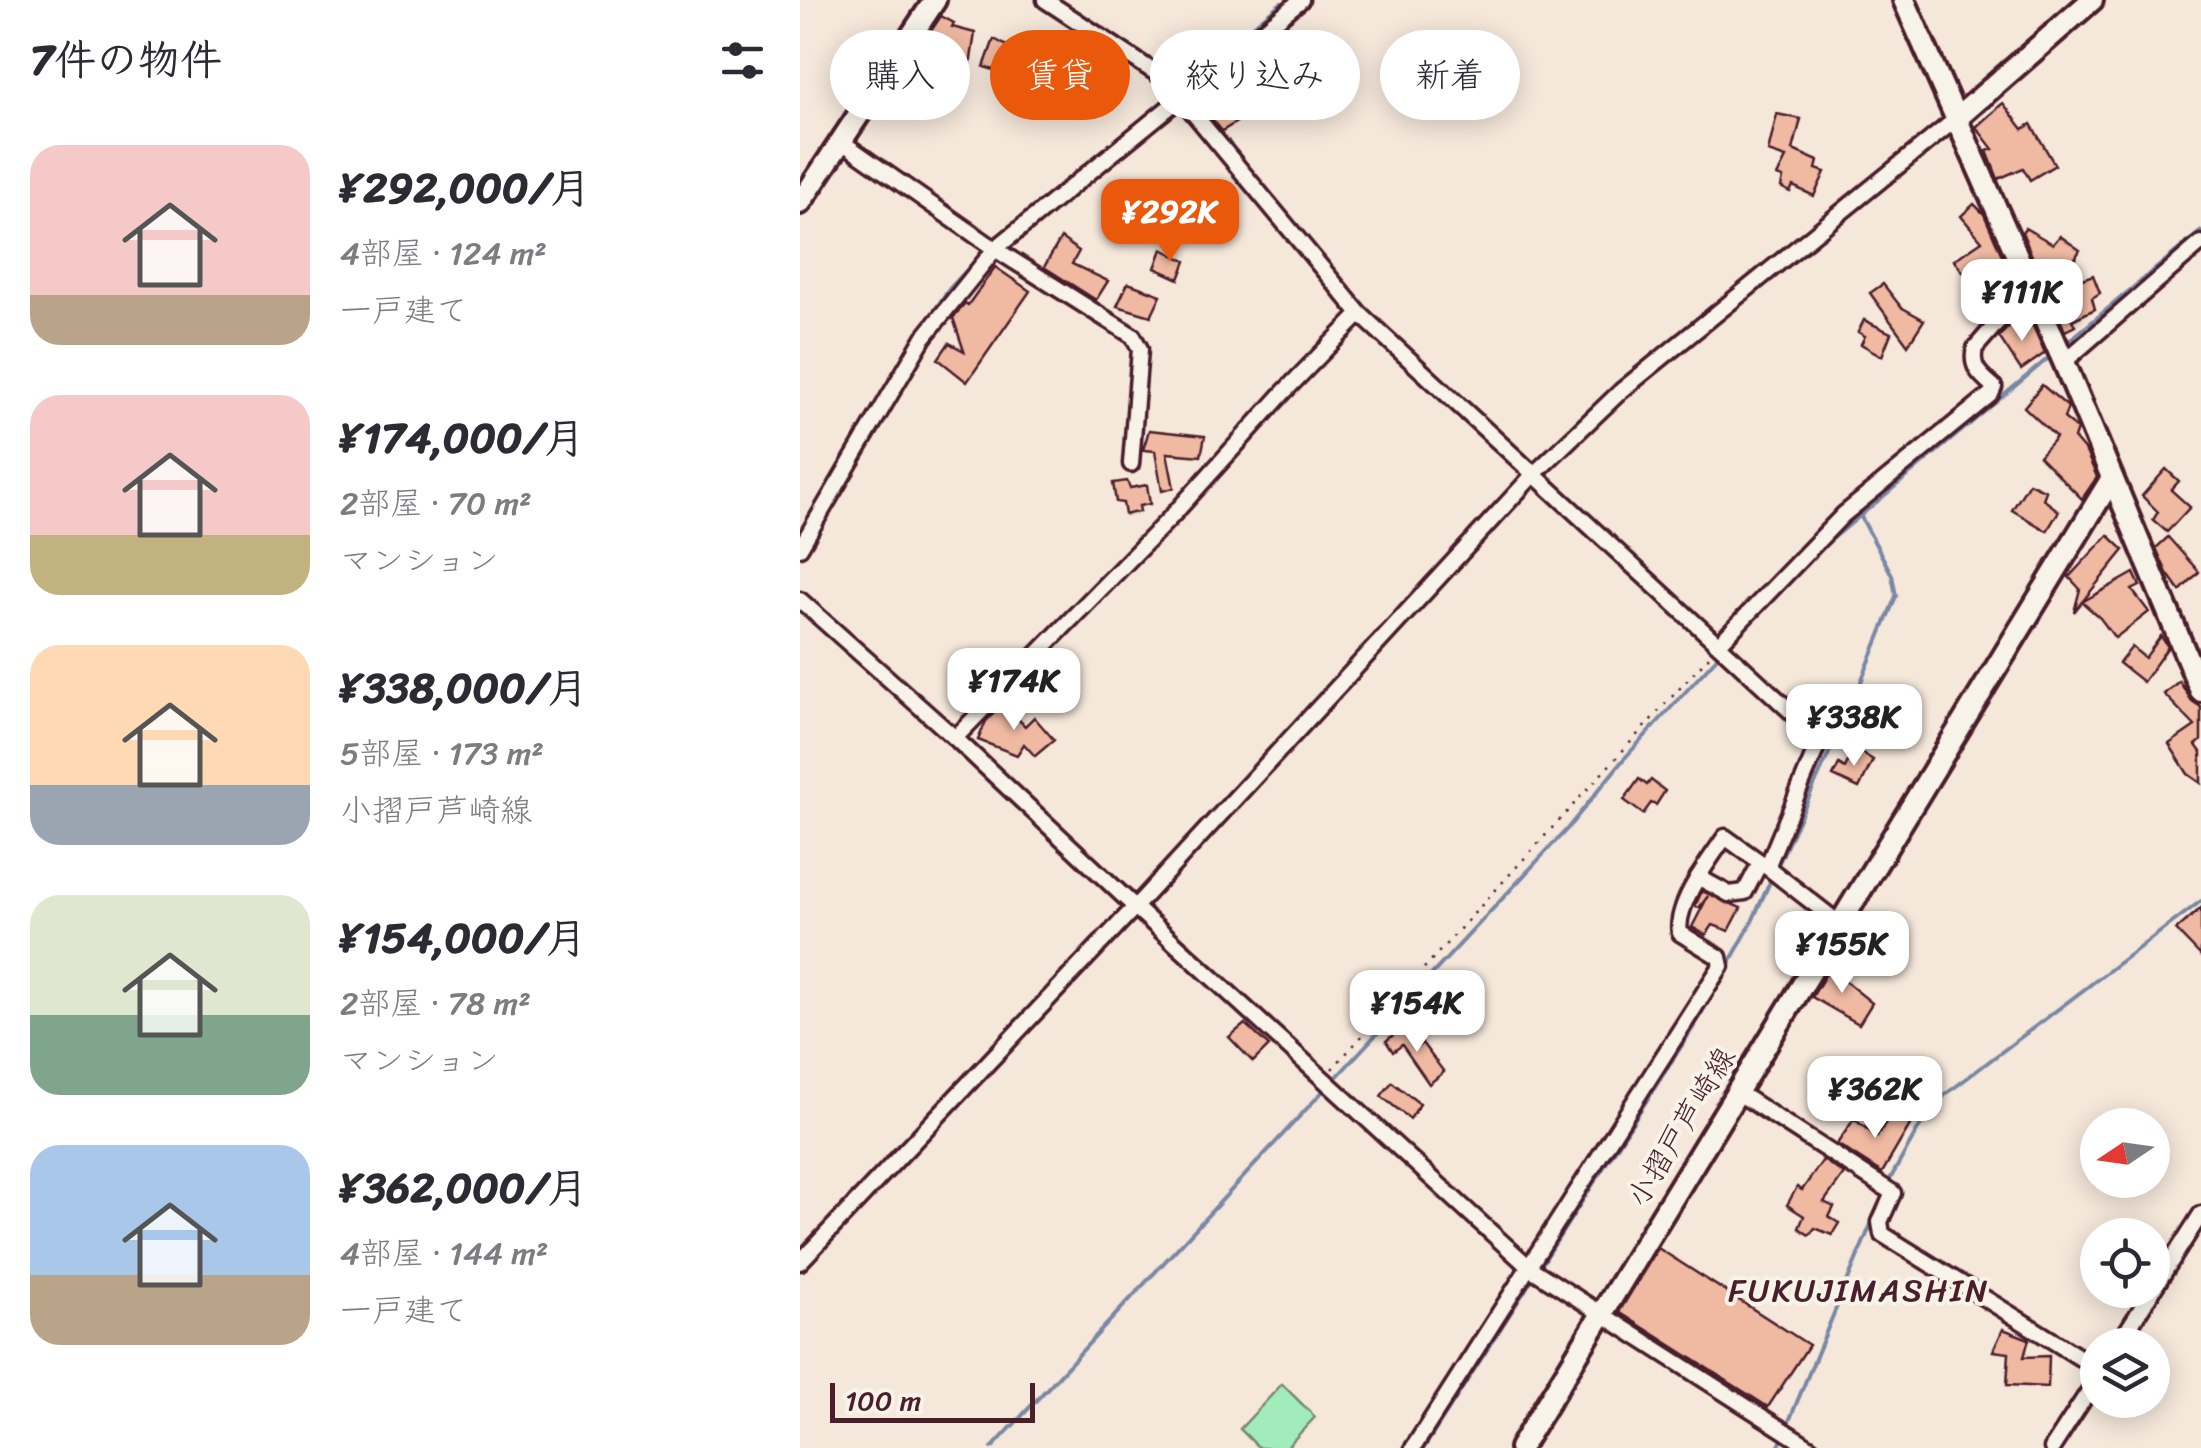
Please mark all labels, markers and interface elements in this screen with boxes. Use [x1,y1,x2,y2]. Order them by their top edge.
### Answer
text: 7件の物件 [30,23,222,97]
chip: 購入 [830,30,970,120]
chip: 賃貸 [990,30,1130,120]
chip: 絞り込み [1150,30,1360,120]
chip: 新着 [1380,30,1520,120]
icon: filters [715,33,770,88]
text: ¥292,000/月 [340,151,591,225]
pin: ¥292K [1100,179,1240,264]
text: ¥292K [1123,183,1217,240]
icon: home [110,185,230,305]
text: 4部屋 · 124 m² [340,225,547,282]
pin: ¥111K [1952,259,2092,344]
text: ¥111K [1983,263,2061,320]
text: 一戸建て [340,282,468,339]
text: ¥174,000/月 [340,401,585,475]
icon: home [110,435,230,555]
text: 2部屋 · 70 m² [340,475,532,532]
text: マンション [340,532,499,589]
pin: ¥174K [944,648,1084,733]
text: ¥338,000/月 [340,651,589,725]
text: ¥174K [969,652,1059,709]
pin: ¥338K [1784,684,1924,769]
icon: home [110,685,230,805]
text: ¥338K [1808,688,1900,745]
text: 5部屋 · 173 m² [340,725,544,782]
text: 小摺戸芦崎線 [340,782,532,839]
text: ¥154,000/月 [340,901,587,975]
pin: ¥155K [1772,911,1912,996]
text: ¥155K [1797,915,1887,972]
icon: home [110,935,230,1055]
pin: ¥154K [1347,970,1487,1055]
text: ¥154K [1372,974,1462,1031]
text: 2部屋 · 78 m² [340,975,531,1032]
text: マンション [340,1032,499,1089]
street label: 小摺戸芦崎線 [1612,1036,1750,1218]
pin: ¥362K [1805,1056,1945,1141]
text: ¥362K [1829,1060,1921,1117]
north arrow [2080,1108,2170,1198]
map controls [2080,1108,2170,1418]
text: ¥362,000/月 [340,1151,588,1225]
icon: home [110,1185,230,1305]
button: locate [2080,1218,2170,1308]
text: 4部屋 · 144 m² [340,1225,548,1282]
district label: FUKUJIMASHIN [1728,1262,1990,1319]
text: 一戸建て [340,1282,468,1339]
button: layers [2080,1328,2170,1418]
text: 100 m [845,1376,921,1425]
scale bar [830,1378,1035,1422]

